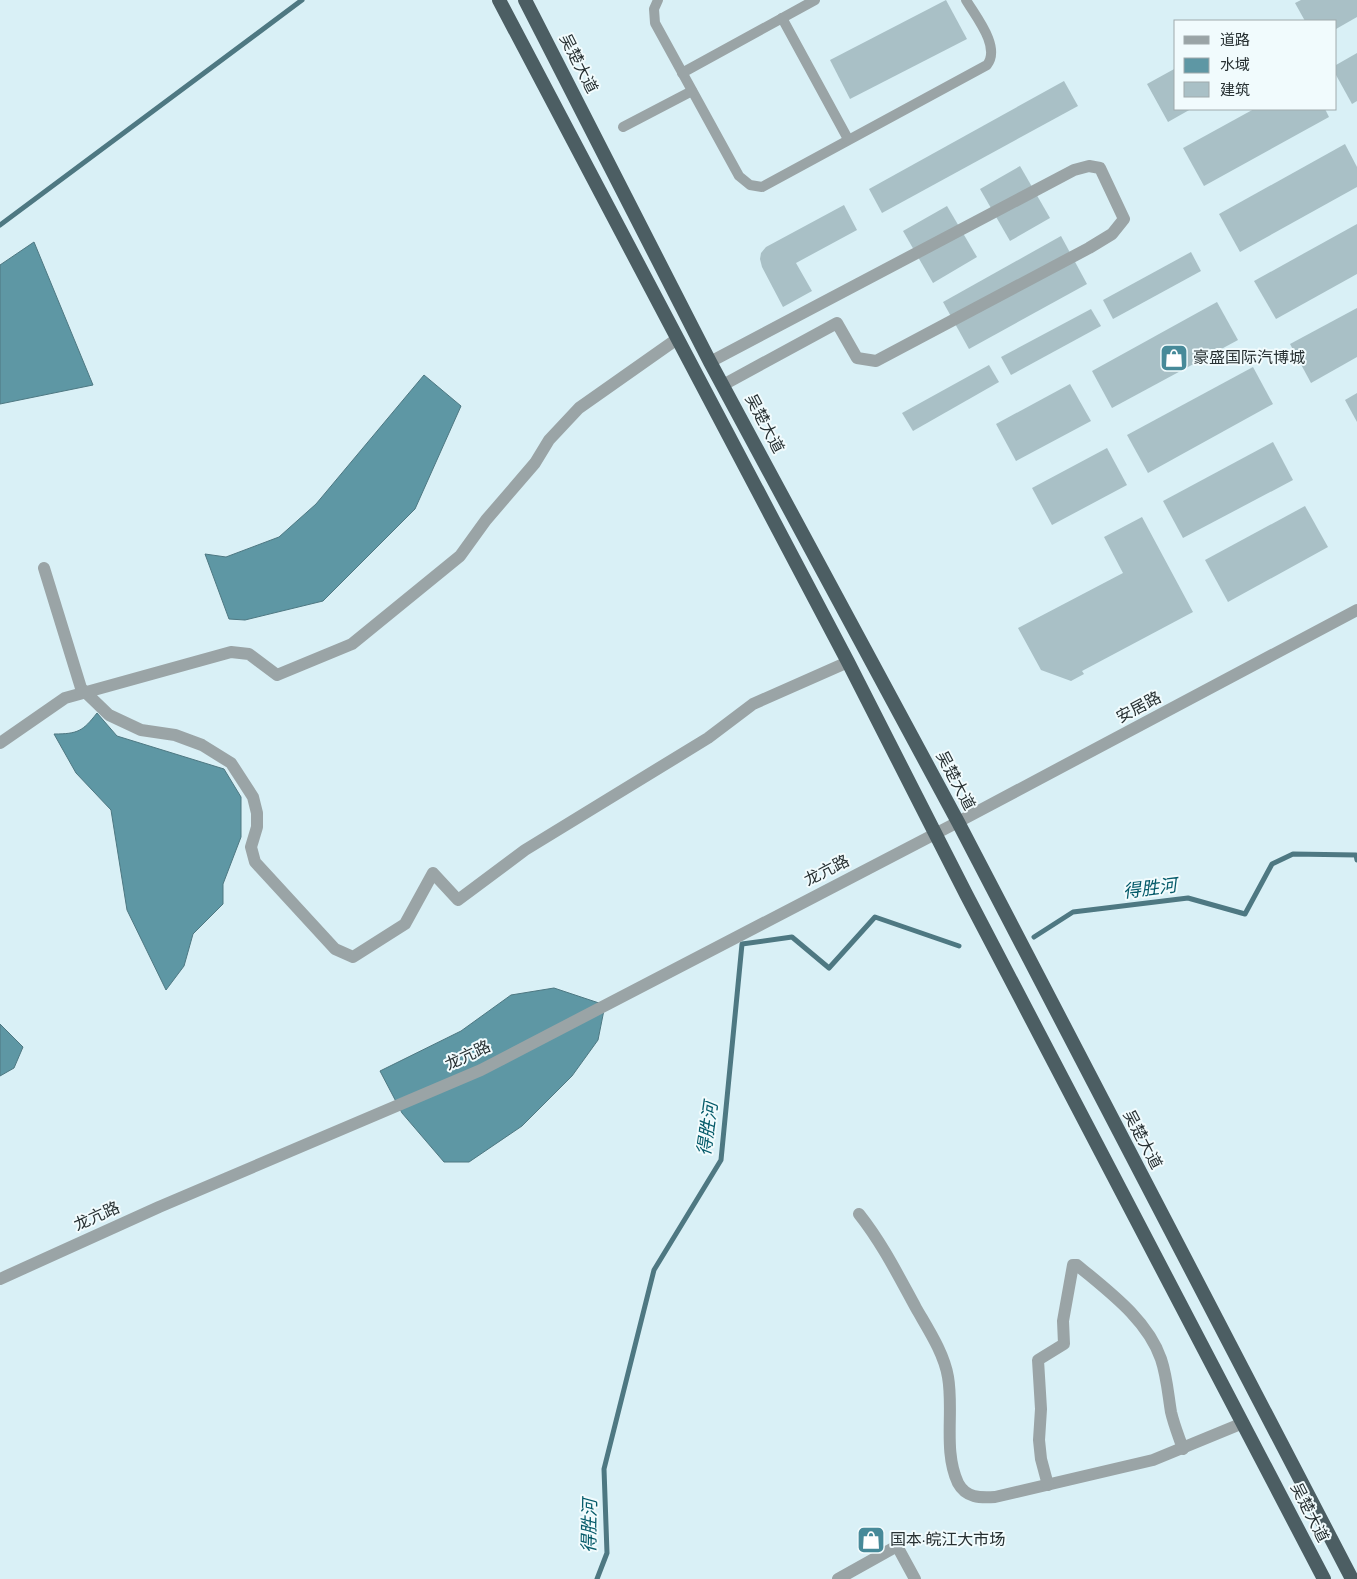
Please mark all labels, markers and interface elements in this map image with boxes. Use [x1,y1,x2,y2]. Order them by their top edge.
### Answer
legend [1174,20,1337,110]
street label: 吴楚大道 [555,31,601,97]
text: 道路 [1220,31,1250,50]
text: 水域 [1220,56,1250,75]
text: 建筑 [1220,81,1250,100]
shop icon: 豪盛国际汽博城 [1159,343,1189,373]
place label: 豪盛国际汽博城 [1193,349,1305,368]
street label: 吴楚大道 [741,391,787,457]
street label: 安居路 [1113,688,1165,728]
street label: 吴楚大道 [932,748,978,814]
street label: 龙亢路 [801,852,853,890]
water label: 得胜河 [1122,875,1181,903]
street label: 龙亢路 [442,1037,494,1075]
water label: 得胜河 [694,1098,723,1157]
street label: 吴楚大道 [1119,1107,1165,1173]
street label: 龙亢路 [71,1199,123,1235]
street label: 吴楚大道 [1286,1480,1332,1546]
water label: 得胜河 [579,1496,601,1553]
shop icon: 国本·皖江大市场 [856,1525,886,1555]
place label: 国本·皖江大市场 [890,1531,1005,1550]

